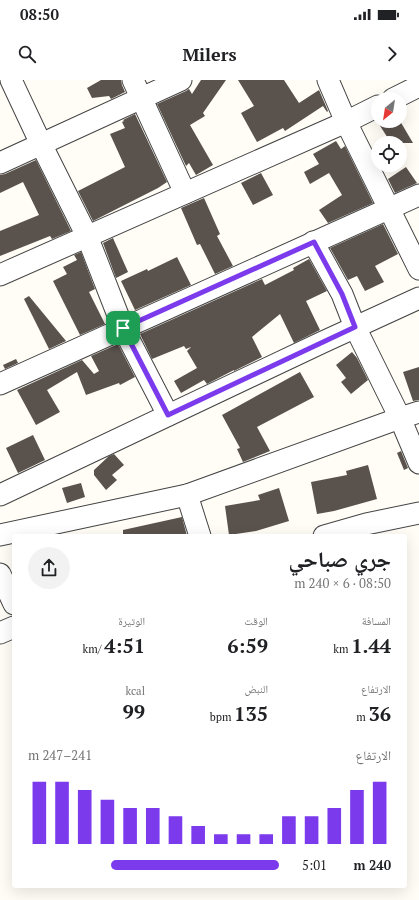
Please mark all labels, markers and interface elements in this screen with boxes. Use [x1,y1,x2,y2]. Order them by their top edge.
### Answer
text: 08:50 [20,4,59,24]
text: Milers [182,42,237,66]
icon: search [16,43,38,65]
icon: forward [381,43,403,65]
north arrow [371,92,407,128]
map controls [371,92,407,172]
button: locate [371,136,407,172]
pin [106,311,140,345]
icon: arrive [112,317,134,339]
text: جري صباحي [288,544,391,573]
button: share [28,547,70,589]
text: 08:50 · 6 × 240 m [294,574,391,592]
text: الوتيرة [118,614,145,628]
text: الوقت [244,614,268,628]
text: المسافة [362,614,391,628]
text: 4:51 [104,632,145,659]
text: 6:59 [227,632,268,659]
text: 1.44 [351,632,391,659]
text: /km [83,642,104,656]
text: km [333,642,351,656]
text: النبض [245,682,268,696]
text: الارتفاع [361,682,391,696]
text: kcal [125,684,145,698]
text: 99 [122,698,145,725]
text: 135 [234,700,268,727]
text: 36 [368,700,391,727]
text: bpm [210,710,234,724]
text: m [356,710,368,724]
text: 241–247 m [28,746,92,764]
text: الارتفاع [356,746,391,764]
text: 5:01 [302,856,327,874]
text: 240 m [353,856,391,874]

